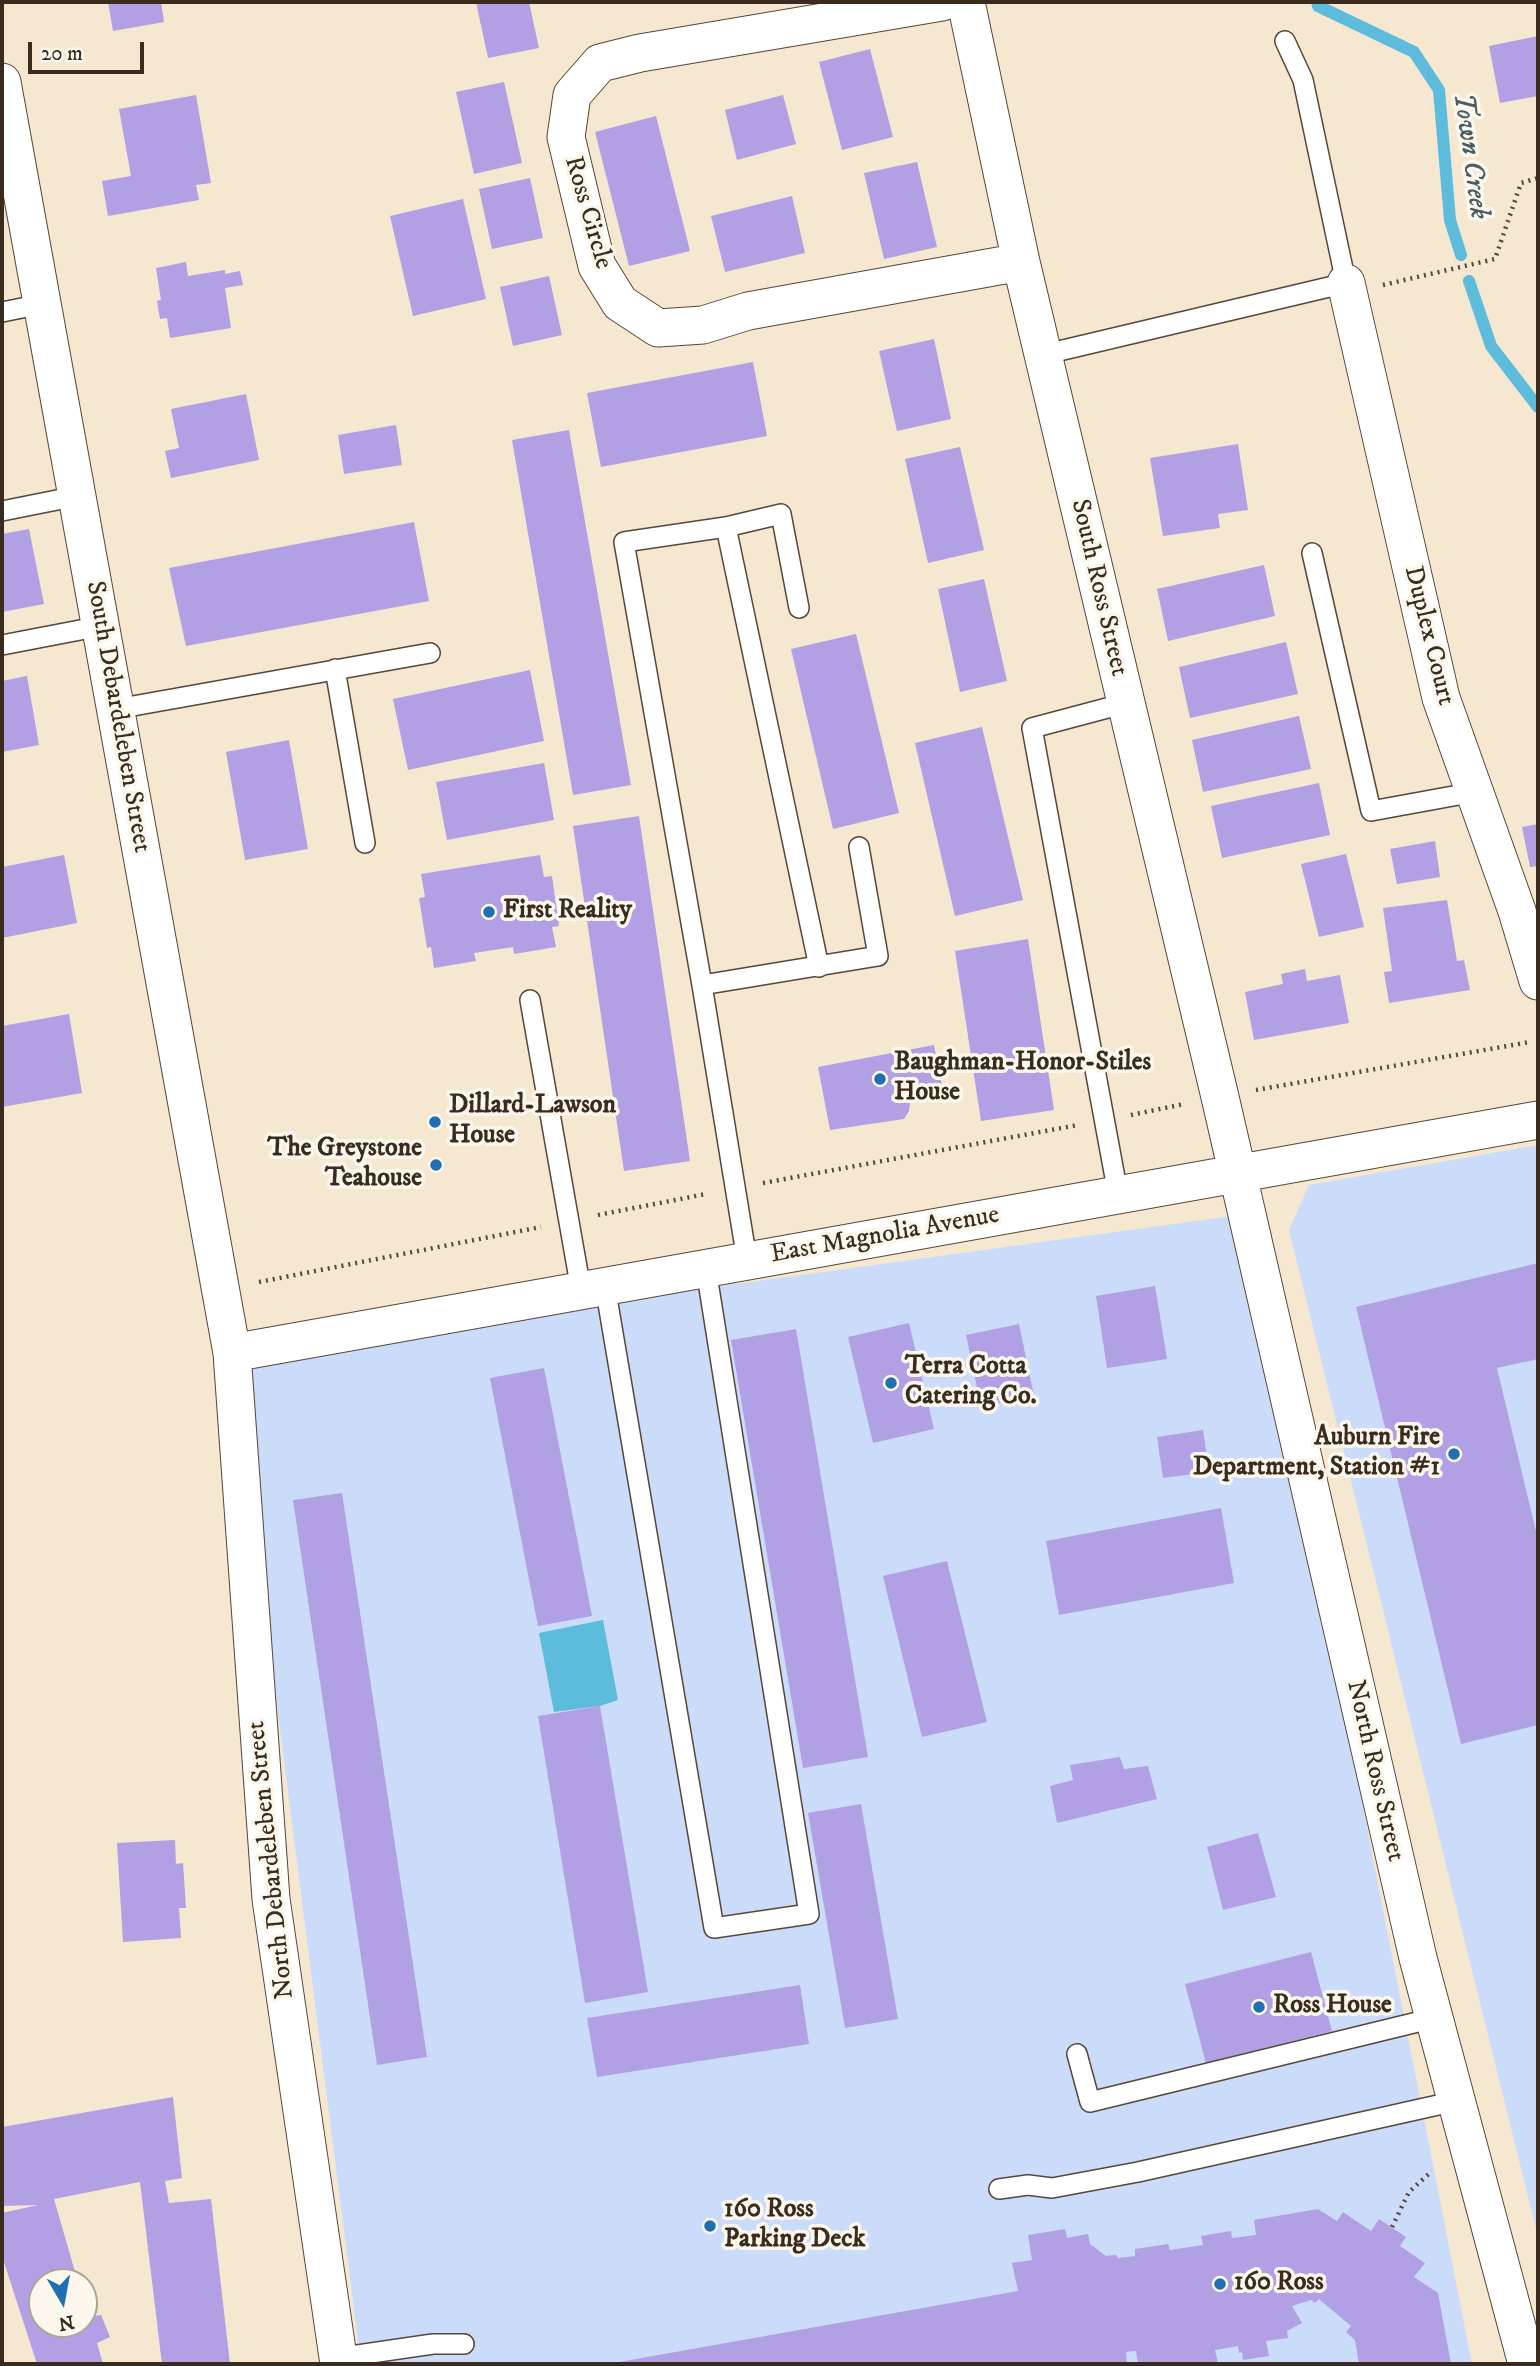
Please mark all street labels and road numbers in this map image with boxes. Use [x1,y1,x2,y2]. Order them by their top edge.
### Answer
street label: Ross Circle [556,153,618,273]
street label: South Ross Street [1062,496,1134,680]
street label: Duplex Court [1396,563,1460,709]
street label: South Debardeleben Street [78,579,156,855]
street label: East Magnolia Avenue [768,1201,1002,1271]
street label: North Ross Street [1338,1677,1410,1865]
street label: North Debardeleben Street [242,1719,302,2001]

